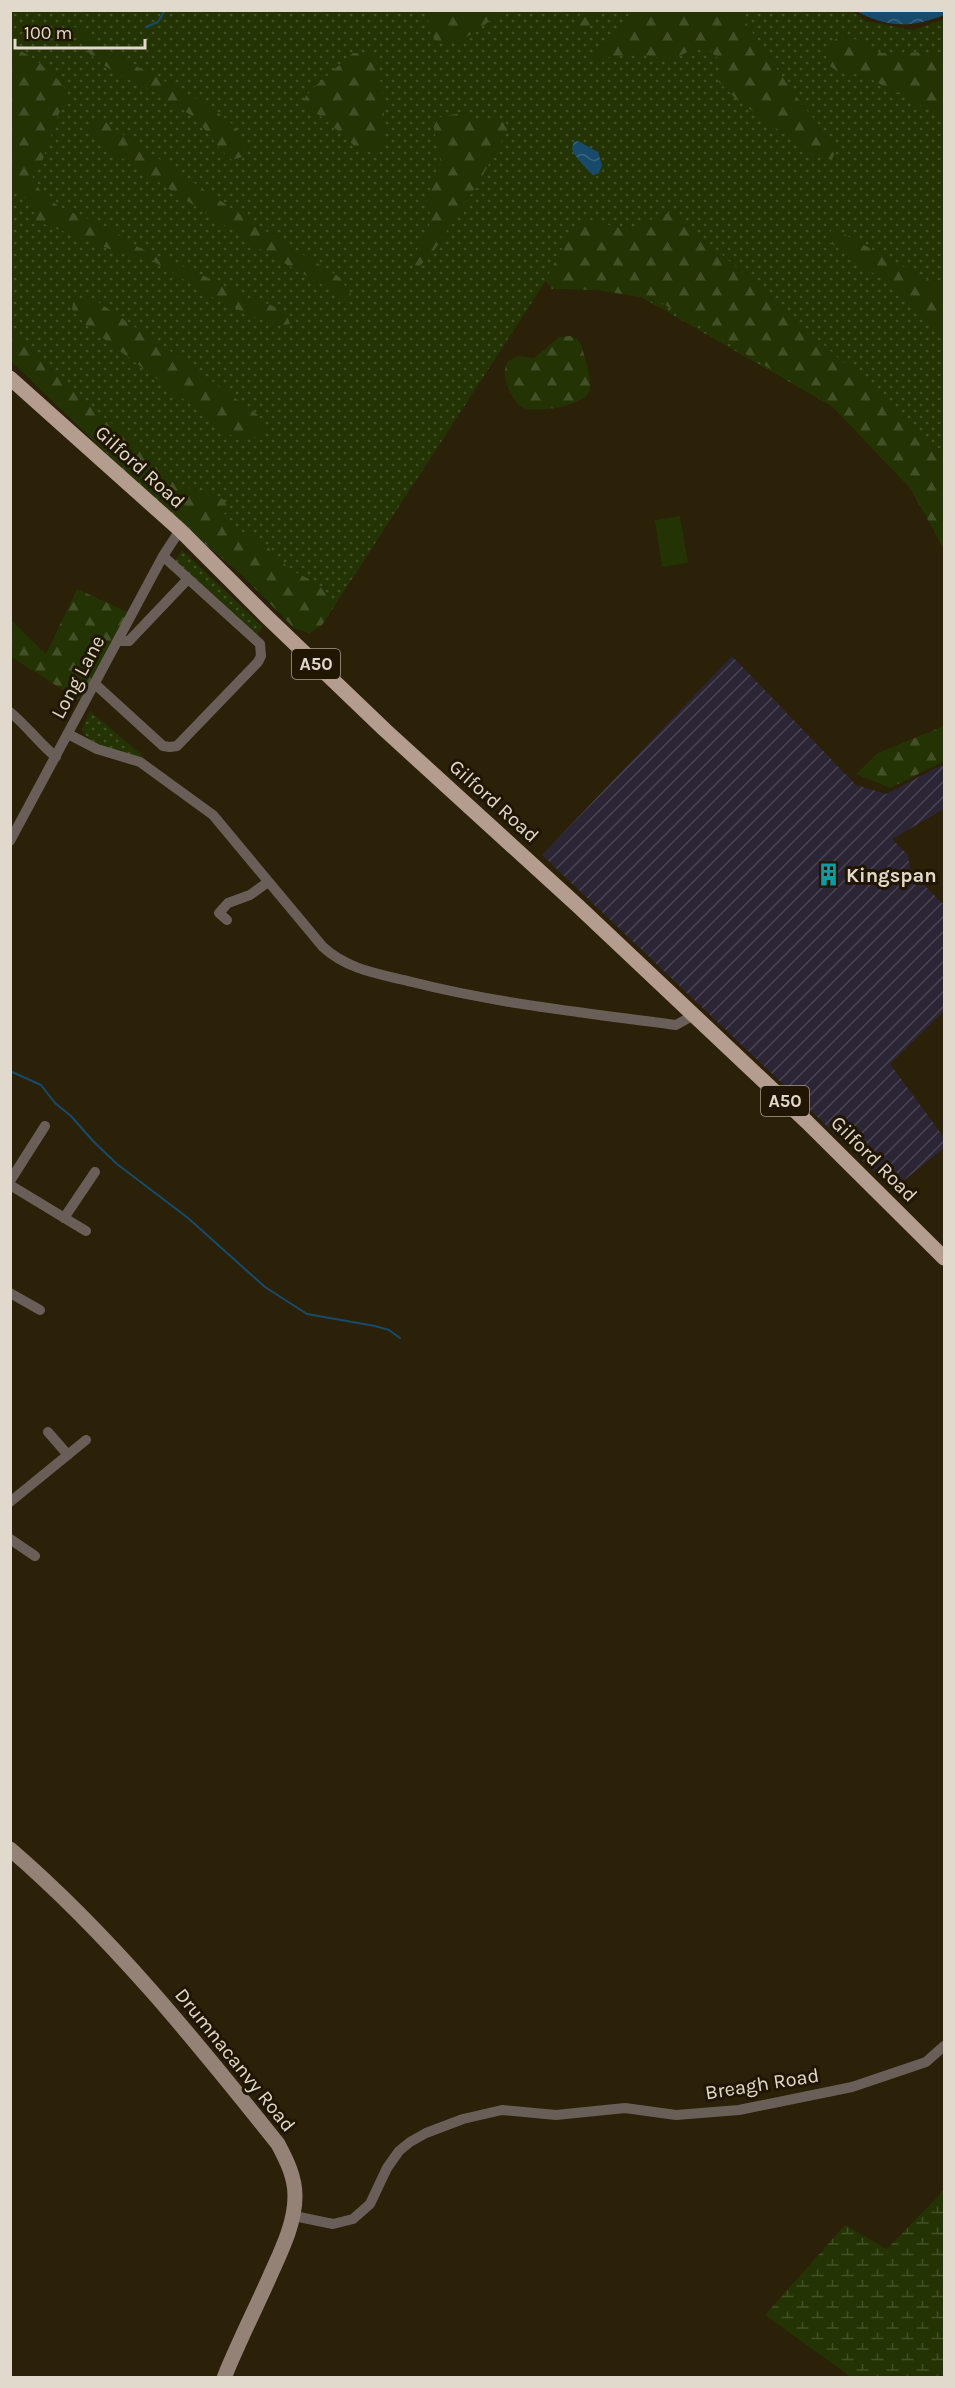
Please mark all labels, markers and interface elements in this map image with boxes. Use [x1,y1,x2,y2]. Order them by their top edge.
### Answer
scale bar [15,12,146,50]
text: 100 m [24,22,72,44]
street label: Gilford Road [91,421,189,513]
street label: Long Lane [46,631,110,723]
road number: A50 [292,649,340,679]
street label: Gilford Road [445,755,543,847]
building icon: Kingspan [815,862,841,888]
place label: Kingspan [846,864,937,887]
road number: A50 [761,1086,809,1116]
street label: Gilford Road [826,1111,922,1207]
street label: Drumnacanvy Road [170,1984,300,2136]
street label: Breagh Road [703,2064,821,2104]

